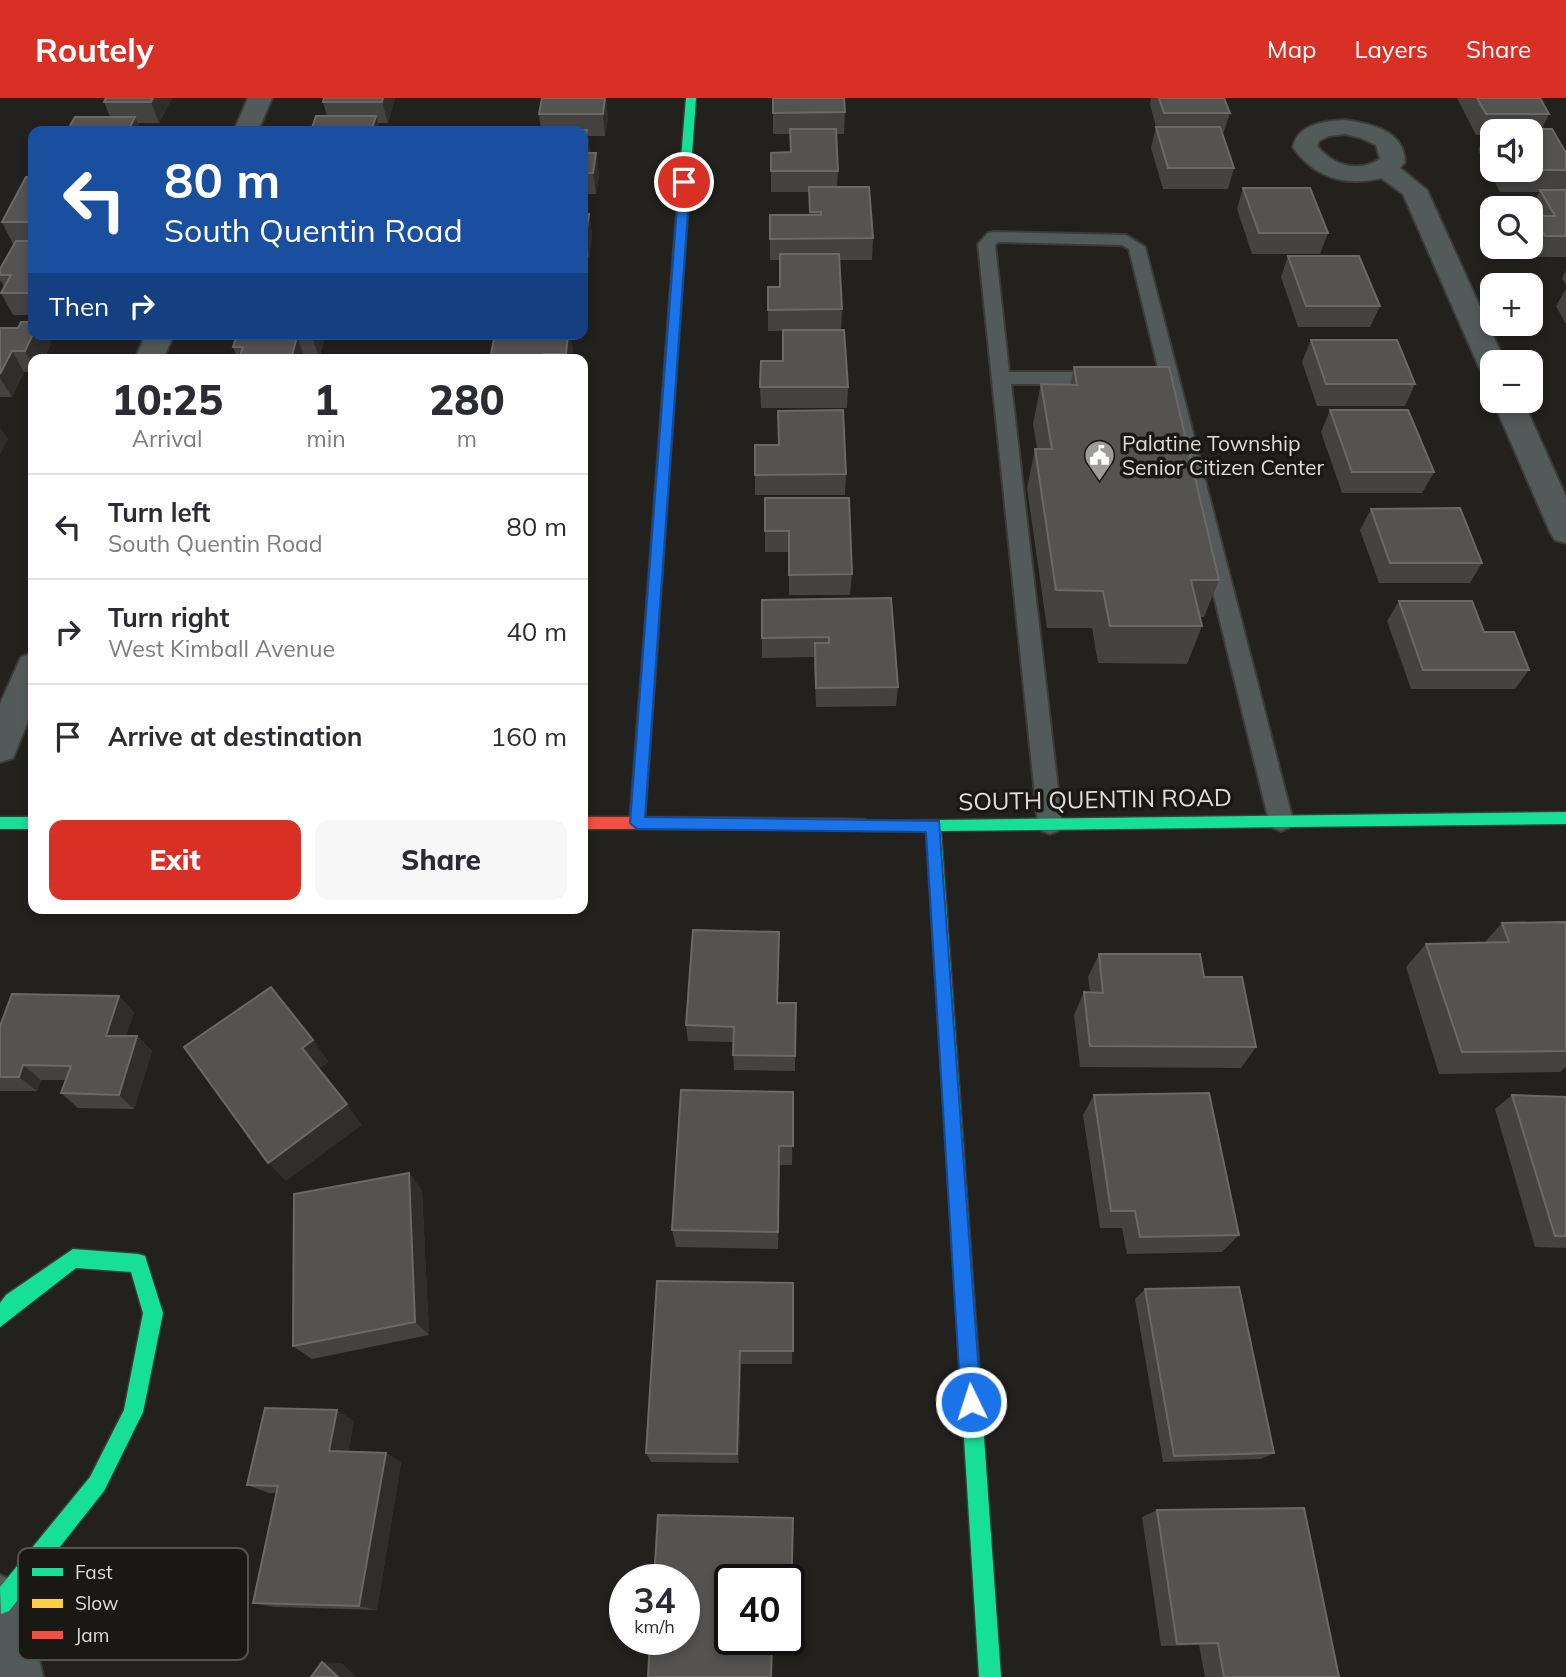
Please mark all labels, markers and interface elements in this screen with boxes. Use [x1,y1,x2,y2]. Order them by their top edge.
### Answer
text: Routely [35,29,154,70]
text: Map [1267,34,1316,64]
text: Layers [1354,34,1428,64]
text: Share [1466,34,1531,64]
map controls [1480,119,1543,413]
button: sound [1480,119,1543,182]
text: 80 m [164,149,280,210]
pin [654,152,714,212]
icon: left [49,154,140,245]
icon: arrive [665,163,703,201]
button: search [1480,196,1543,259]
text: South Quentin Road [164,210,463,250]
button: + [1480,273,1543,336]
icon: right [123,287,161,325]
text: Then [49,290,109,323]
button: − [1480,350,1543,413]
text: 10:25 [111,373,223,426]
text: 1 [313,373,339,426]
text: 280 [429,373,505,426]
text: Arrival [132,424,202,453]
text: min [306,424,346,453]
text: m [457,424,477,453]
place label: Palatine Township Senior Citizen Center [1122,430,1325,480]
public building icon: Palatine Township Senior Citizen Center [1082,439,1116,483]
text: Turn left [108,496,210,529]
icon: left [49,508,87,546]
text: 80 m [506,510,567,543]
text: South Quentin Road [108,529,323,558]
text: Turn right [108,601,229,634]
icon: right [49,613,87,651]
text: 40 m [506,615,567,648]
text: West Kimball Avenue [108,634,335,663]
icon: arrive [49,718,87,756]
text: Arrive at destination [108,720,363,753]
text: 160 m [491,720,567,753]
street label: SOUTH QUENTIN ROAD [958,782,1232,816]
button: Exit [49,820,301,900]
button: Share [315,820,567,900]
position arrow [934,1365,1008,1439]
legend [18,1548,248,1660]
text: Fast [75,1560,113,1584]
speed limit sign: 40 [714,1564,805,1655]
text: 34 [633,1578,676,1622]
text: Slow [75,1591,119,1615]
text: km/h [634,1615,675,1638]
text: Jam [75,1623,109,1647]

